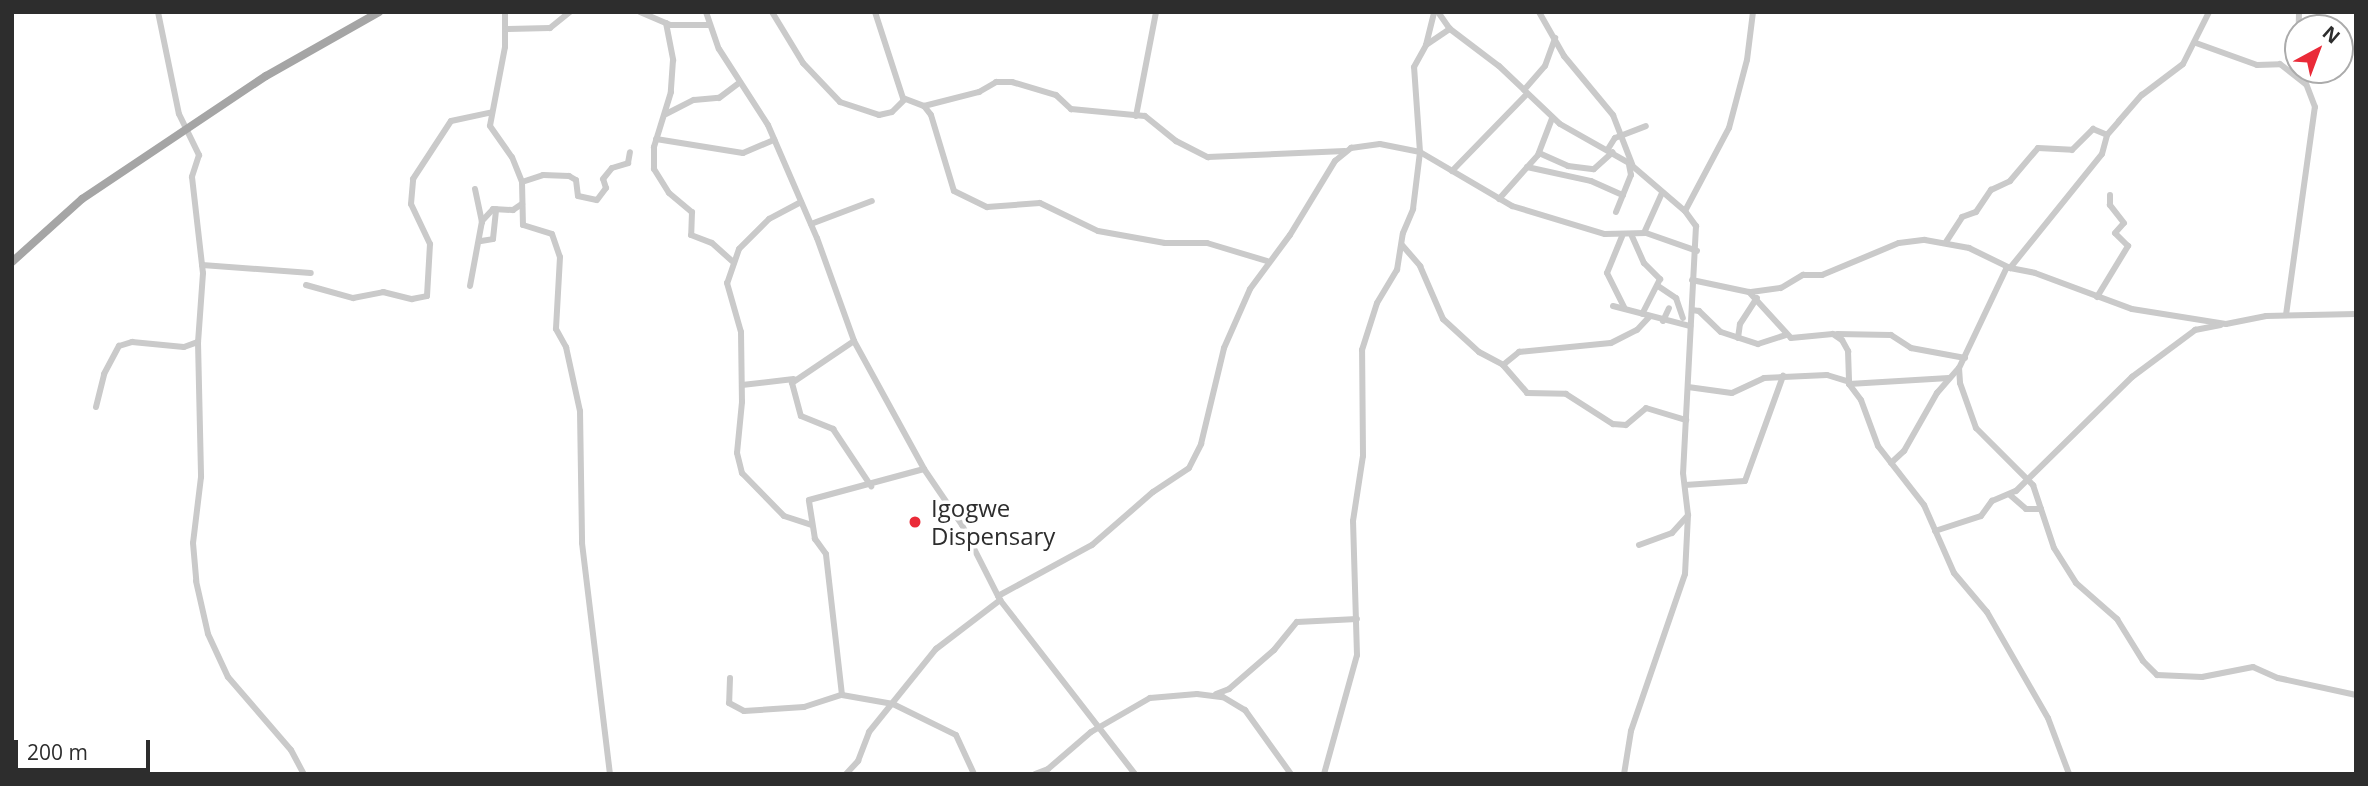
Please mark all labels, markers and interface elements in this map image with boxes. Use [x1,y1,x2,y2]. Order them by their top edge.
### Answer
north arrow [2284,14,2354,84]
text: N [2317,20,2346,50]
place label: Igogwe Dispensary [931,494,1055,550]
marker: Igogwe Dispensary [905,512,925,532]
scale bar [18,726,154,770]
text: 200 m [27,738,88,766]

